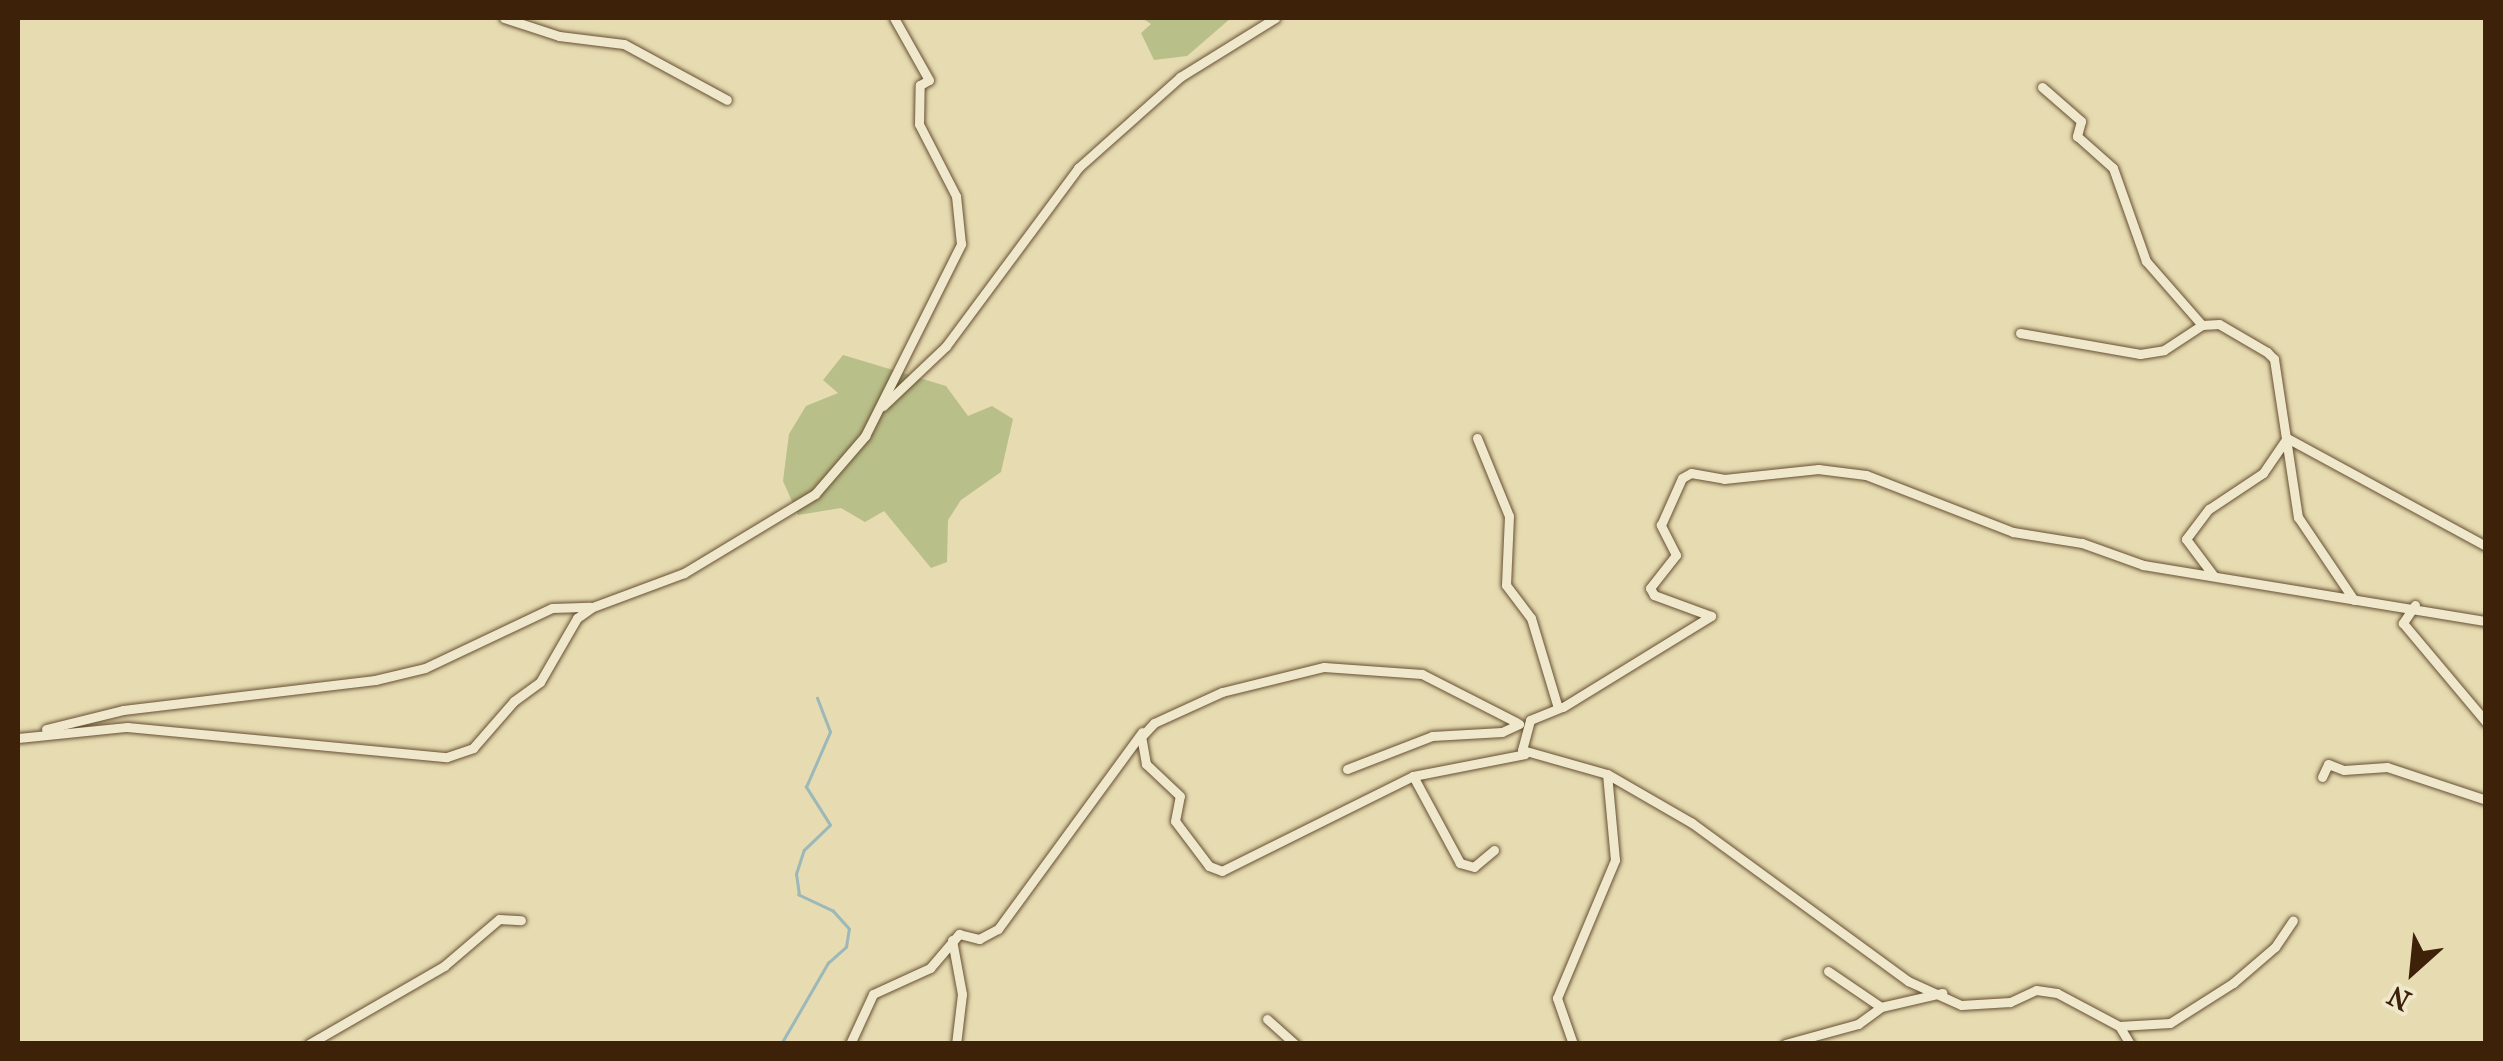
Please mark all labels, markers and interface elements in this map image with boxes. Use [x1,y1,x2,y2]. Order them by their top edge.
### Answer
north arrow [2363,921,2463,1021]
text: N [2382,979,2416,1018]

